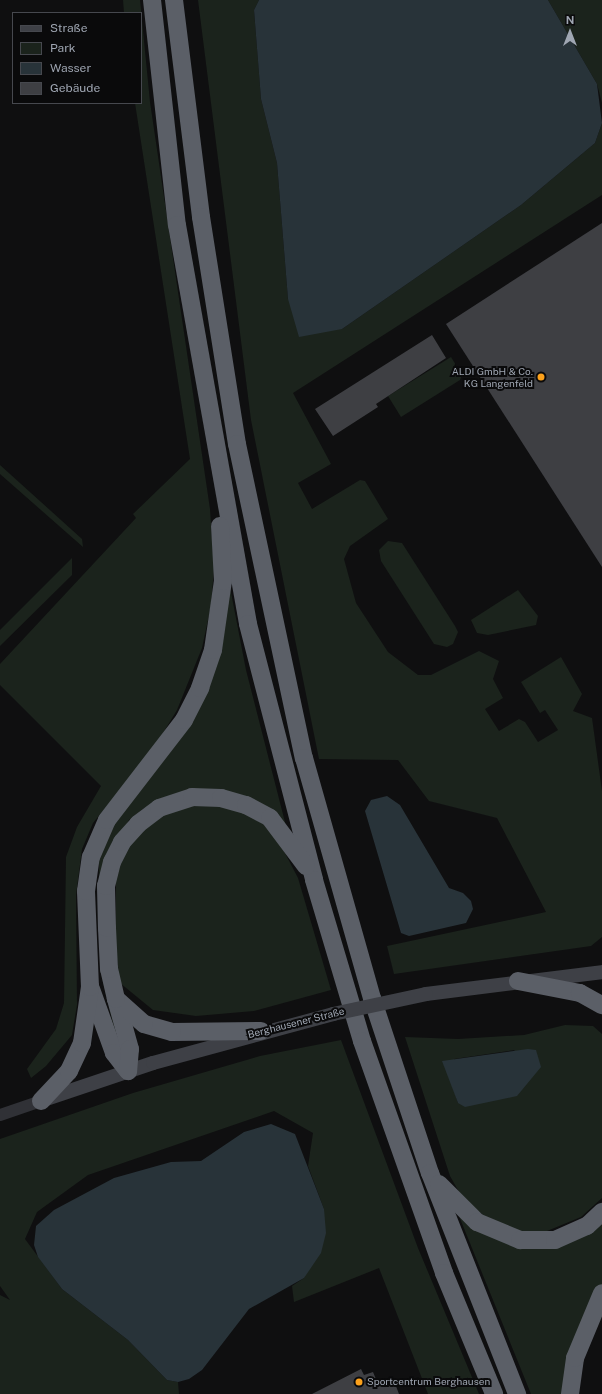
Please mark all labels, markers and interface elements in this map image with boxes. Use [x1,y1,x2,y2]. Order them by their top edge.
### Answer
legend [12,12,142,104]
north arrow [550,12,590,52]
text: N [566,14,574,26]
text: Straße [50,21,87,35]
text: Park [50,41,76,55]
text: Wasser [50,61,91,75]
text: Gebäude [50,81,100,95]
place label: ALDI GmbH & Co. KG Langenfeld [452,365,533,388]
marker: ALDI GmbH & Co. KG Langenfeld [536,372,546,382]
street label: Berghausener Straße [246,1005,346,1041]
place label: Sportcentrum Berghausen [367,1376,490,1388]
marker: Sportcentrum Berghausen [354,1377,364,1387]

